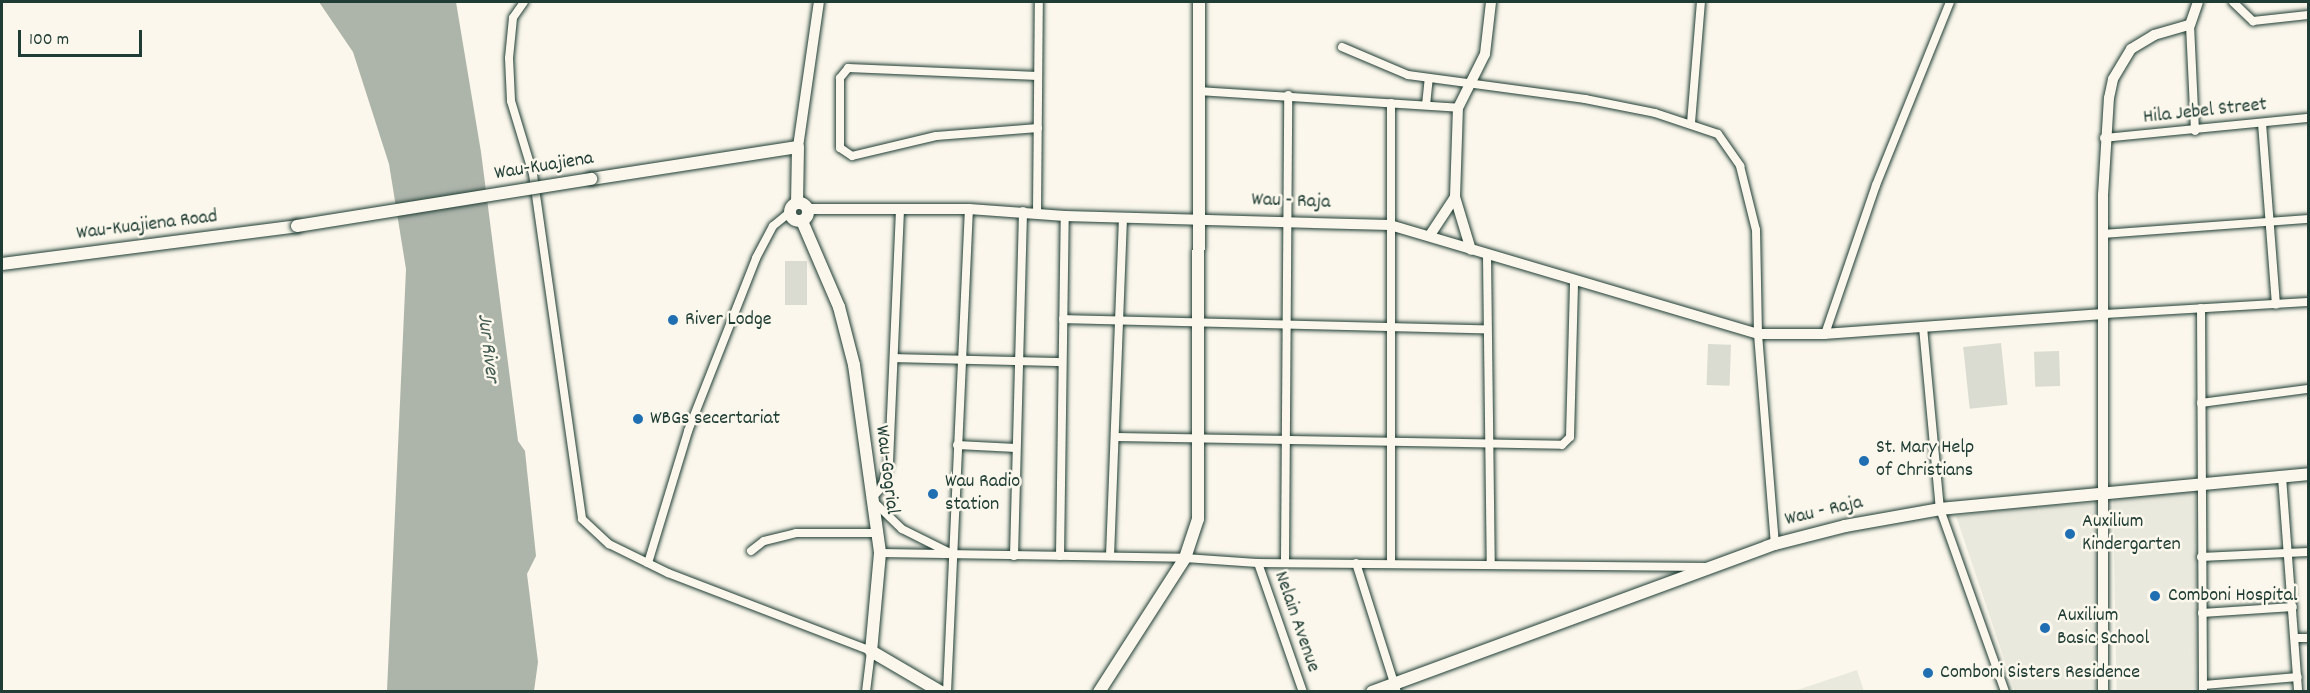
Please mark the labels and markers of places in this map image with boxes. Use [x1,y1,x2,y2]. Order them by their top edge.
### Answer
place label: River Lodge [685,308,772,332]
marker: River Lodge [666,313,680,327]
place label: WBGs secertariat [650,407,780,431]
marker: WBGs secertariat [631,412,645,426]
place label: St. Mary Help of Christians [1876,437,1974,484]
marker: St. Mary Help of Christians [1857,454,1871,468]
place label: Wau Radio station [945,470,1020,517]
marker: Wau Radio station [926,487,940,501]
place label: Auxilium Kindergarten [2082,510,2181,557]
marker: Auxilium Kindergarten [2063,527,2077,541]
place label: Comboni Hospital [2168,584,2298,608]
marker: Comboni Hospital [2146,587,2164,605]
place label: Auxilium Basic School [2057,604,2149,651]
marker: Auxilium Basic School [2038,621,2052,635]
place label: Comboni Sisters Residence [1940,661,2140,685]
marker: Comboni Sisters Residence [1921,666,1935,680]

